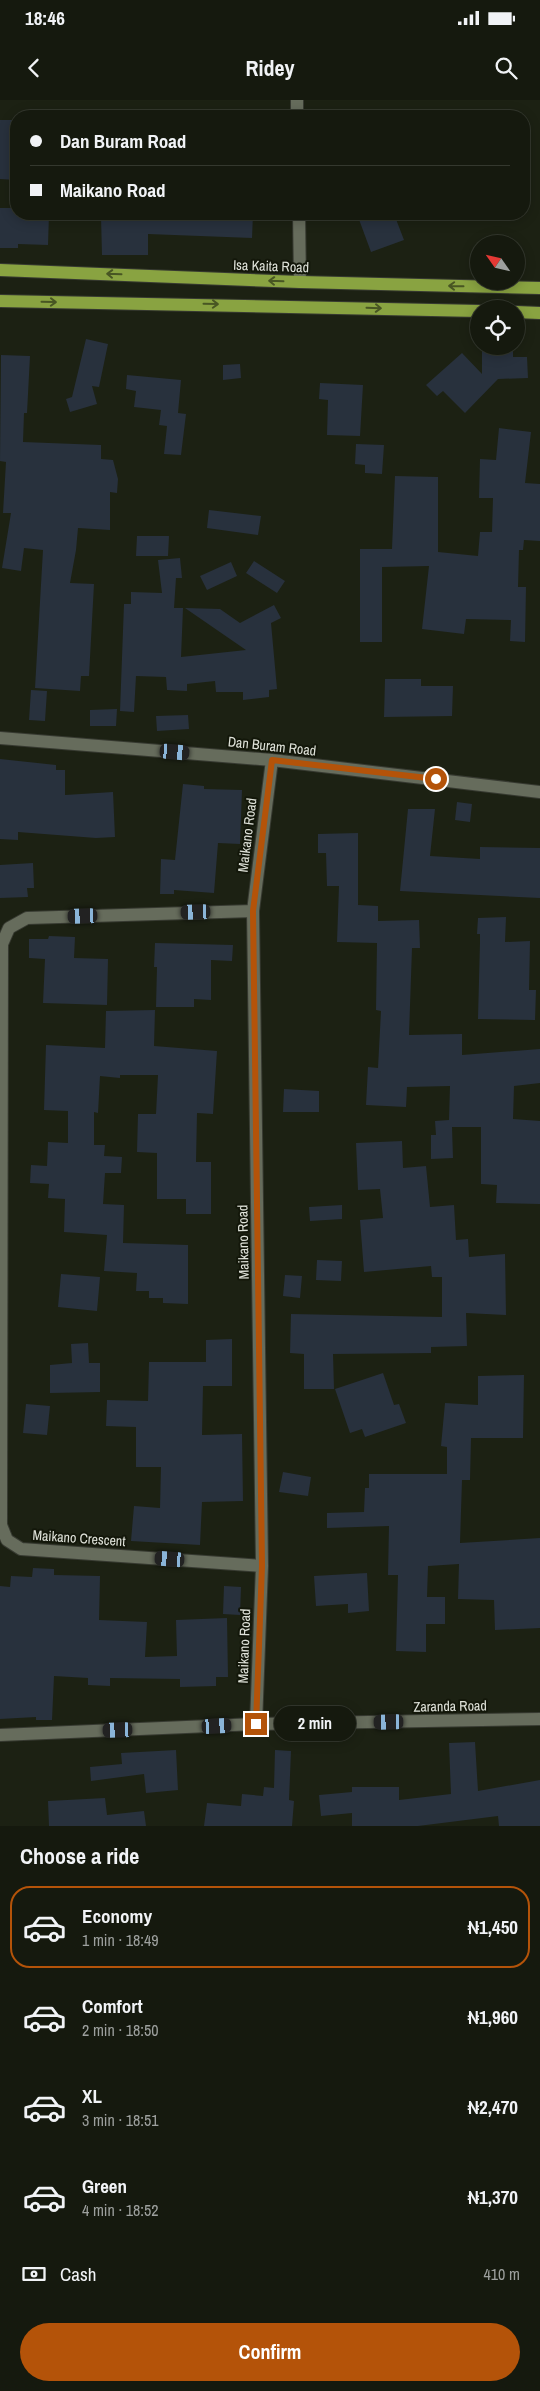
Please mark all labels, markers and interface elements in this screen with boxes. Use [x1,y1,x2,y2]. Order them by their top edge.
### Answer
text: 18:46 [25,5,65,31]
text: Ridey [245,53,295,83]
icon: back [20,54,48,82]
icon: search [492,54,520,82]
text: Dan Buram Road [60,128,186,154]
text: Maikano Road [60,177,166,203]
north arrow [470,235,525,290]
map controls [470,235,525,355]
street label: Isa Kaita Road [233,256,309,276]
one-way arrow [106,270,122,279]
one-way arrow [269,276,285,286]
one-way arrow [449,281,465,291]
one-way arrow [40,297,56,307]
one-way arrow [202,299,219,309]
button: locate [470,300,525,355]
one-way arrow [365,303,381,313]
street label: Dan Buram Road [227,732,317,760]
car [159,743,190,761]
route start [425,768,447,790]
street label: Maikano Road [234,797,260,873]
car [180,904,211,920]
car [67,908,98,924]
street label: Maikano Road [233,1205,253,1279]
street label: Maikano Crescent [32,1526,126,1550]
car [154,1550,185,1568]
street label: Maikano Road [234,1608,254,1684]
street label: Zaranda Road [413,1696,487,1716]
callout: 2 min [274,1706,356,1742]
text: 2 min [298,1712,332,1734]
route end [245,1713,267,1735]
car [373,1714,404,1730]
car [201,1718,232,1734]
car [102,1722,133,1738]
text: Choose a ride [20,1841,139,1871]
text: Economy [82,1903,152,1929]
icon: car [22,1905,67,1950]
text: ₦1,450 [468,1914,518,1940]
text: 1 min · 18:49 [82,1929,159,1951]
text: Comfort [82,1993,143,2019]
icon: car [22,1995,67,2040]
text: ₦1,960 [468,2004,518,2030]
text: 2 min · 18:50 [82,2019,159,2041]
text: XL [82,2083,102,2109]
icon: car [22,2085,67,2130]
text: ₦2,470 [468,2094,518,2120]
text: 3 min · 18:51 [82,2109,159,2131]
text: Green [82,2173,127,2199]
icon: car [22,2175,67,2220]
text: ₦1,370 [468,2184,518,2210]
text: 4 min · 18:52 [82,2199,159,2221]
icon: cash [20,2260,48,2288]
text: Cash [60,2261,96,2287]
text: 410 m [484,2263,520,2285]
button: Confirm [20,2323,520,2381]

